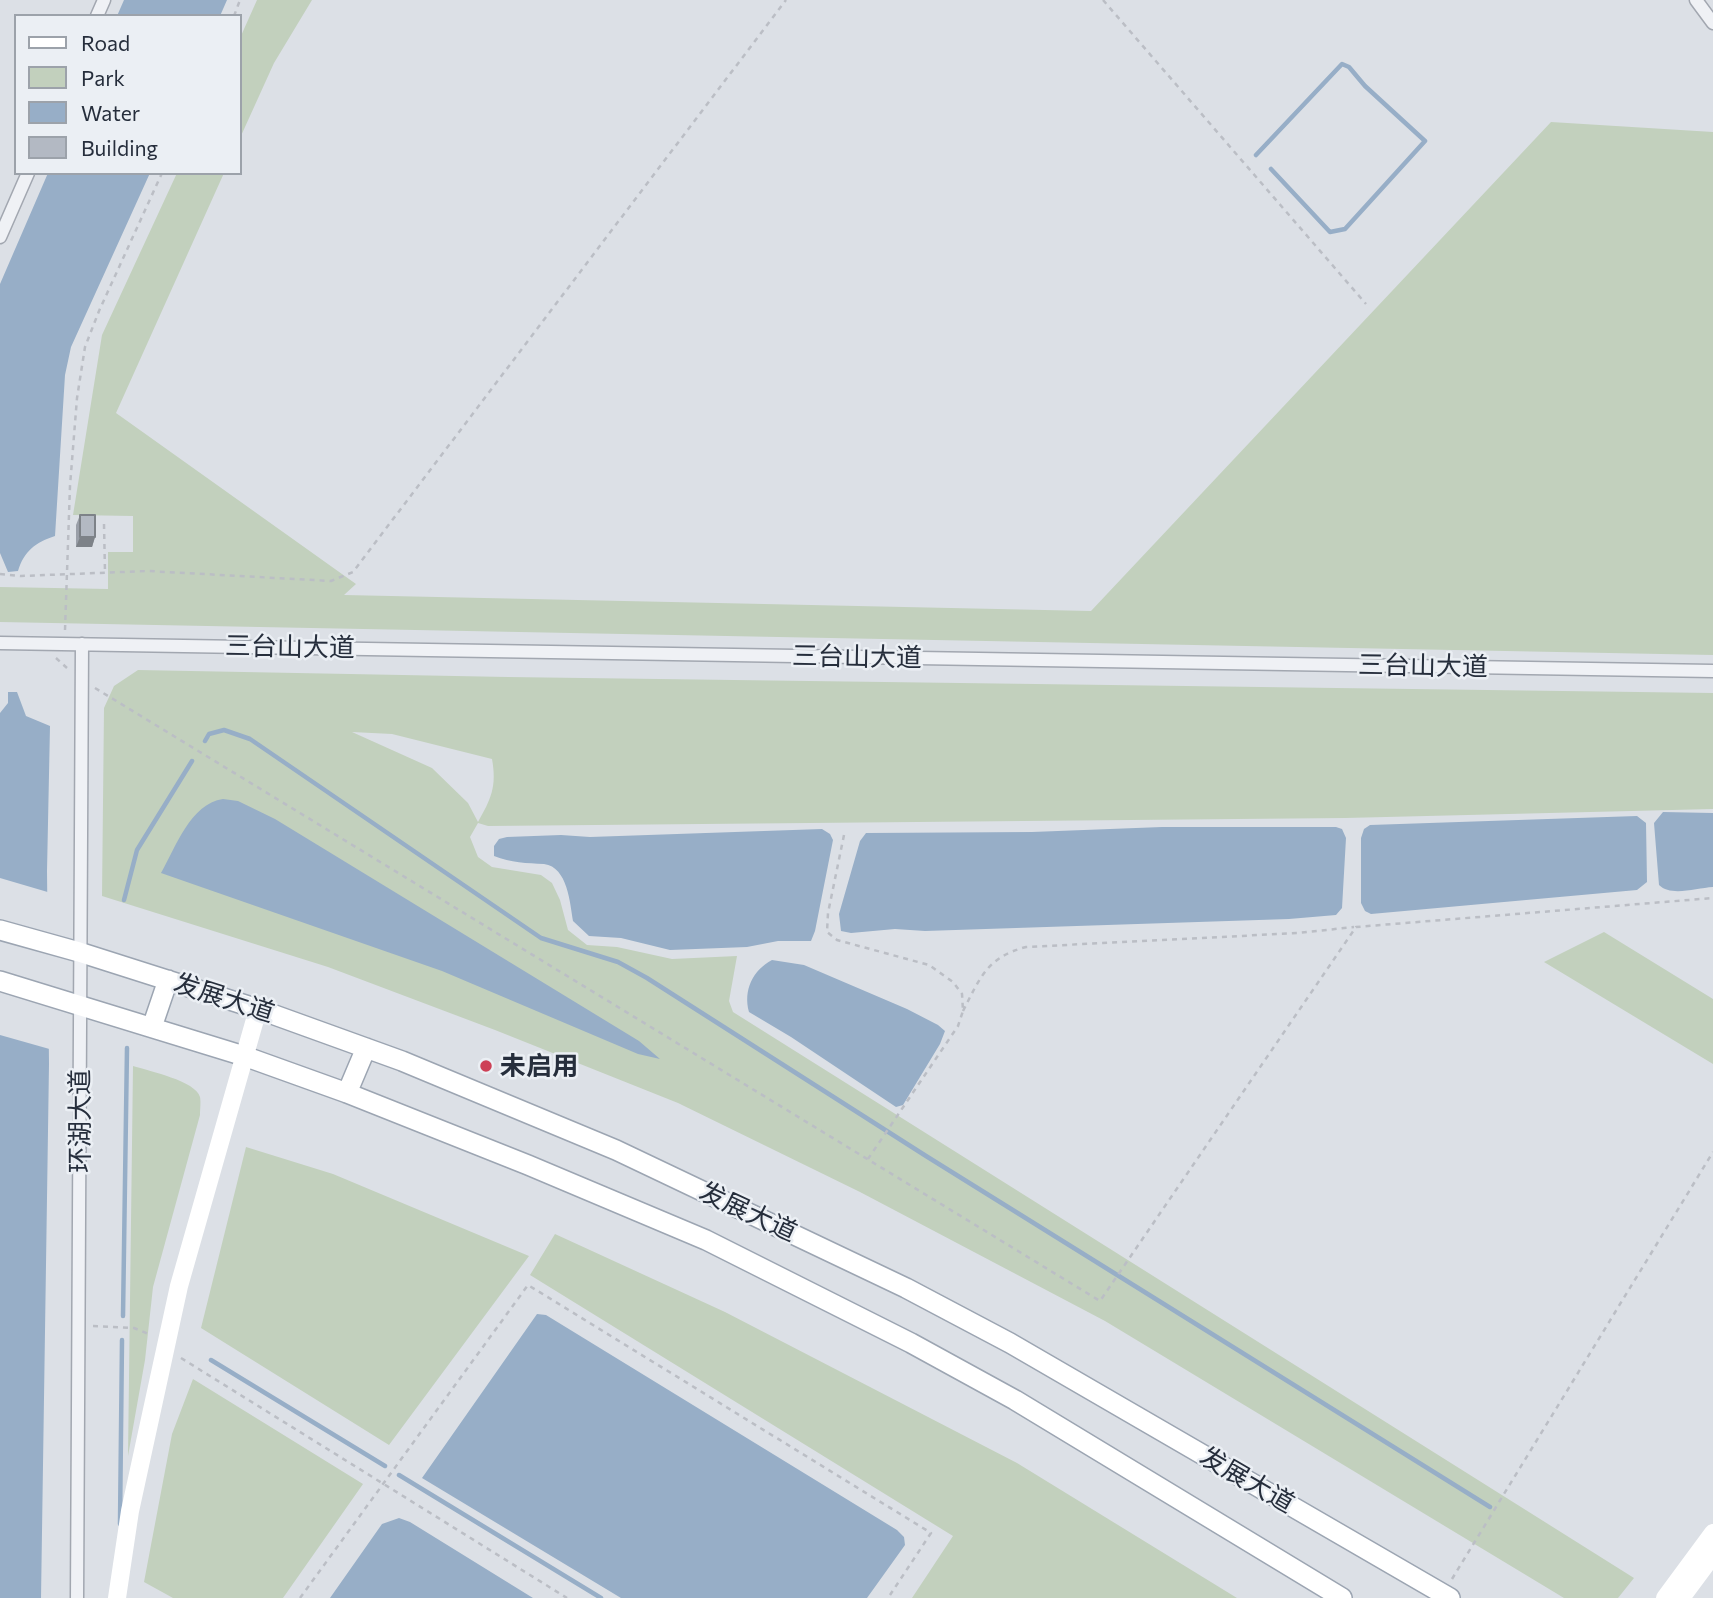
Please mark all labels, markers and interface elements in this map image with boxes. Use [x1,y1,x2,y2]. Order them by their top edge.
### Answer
legend [14,14,242,175]
text: Road [81,30,130,55]
text: Park [81,65,125,90]
text: Water [81,100,140,125]
text: Building [81,135,158,160]
street label: 三台山大道 [225,630,355,664]
street label: 三台山大道 [792,640,922,674]
street label: 三台山大道 [1358,649,1488,683]
street label: 发展大道 [170,967,278,1029]
place label: 未启用 [500,1050,578,1082]
marker: 未启用 [478,1058,494,1074]
street label: 环湖大道 [64,1069,96,1173]
street label: 发展大道 [694,1176,802,1248]
street label: 发展大道 [1194,1440,1300,1520]

